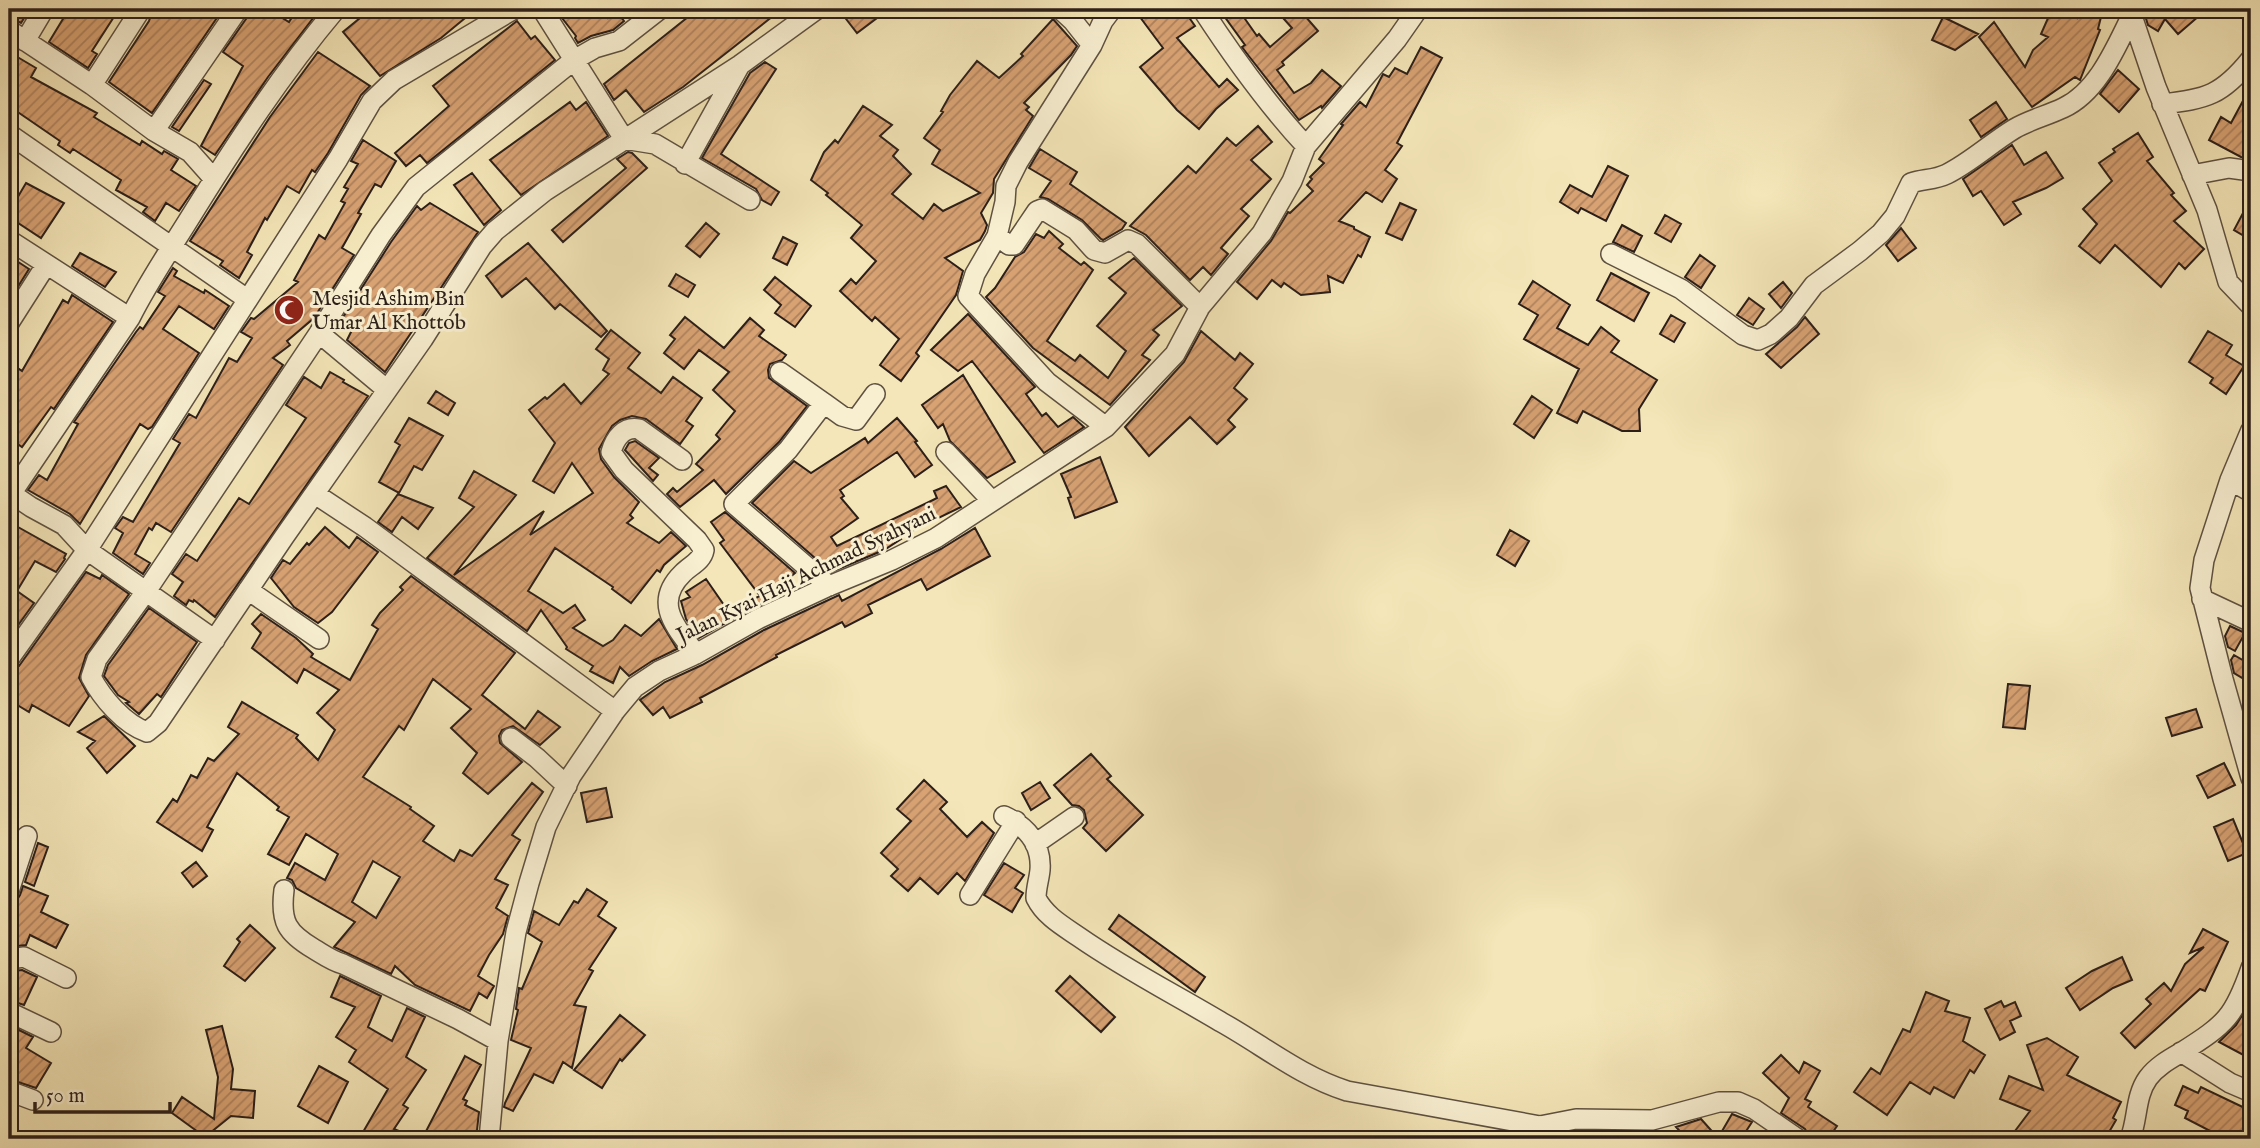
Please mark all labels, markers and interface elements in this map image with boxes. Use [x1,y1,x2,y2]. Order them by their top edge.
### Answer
place label: Mesjid Ashim Bin Umar Al Khottob [312,286,466,337]
mosque icon: Mesjid Ashim Bin Umar Al Khottob [272,293,306,327]
street label: Jalan Kyai Haji Achmad Syahyani [671,501,941,651]
scale bar [35,1071,170,1115]
text: 50 m [46,1083,85,1110]

